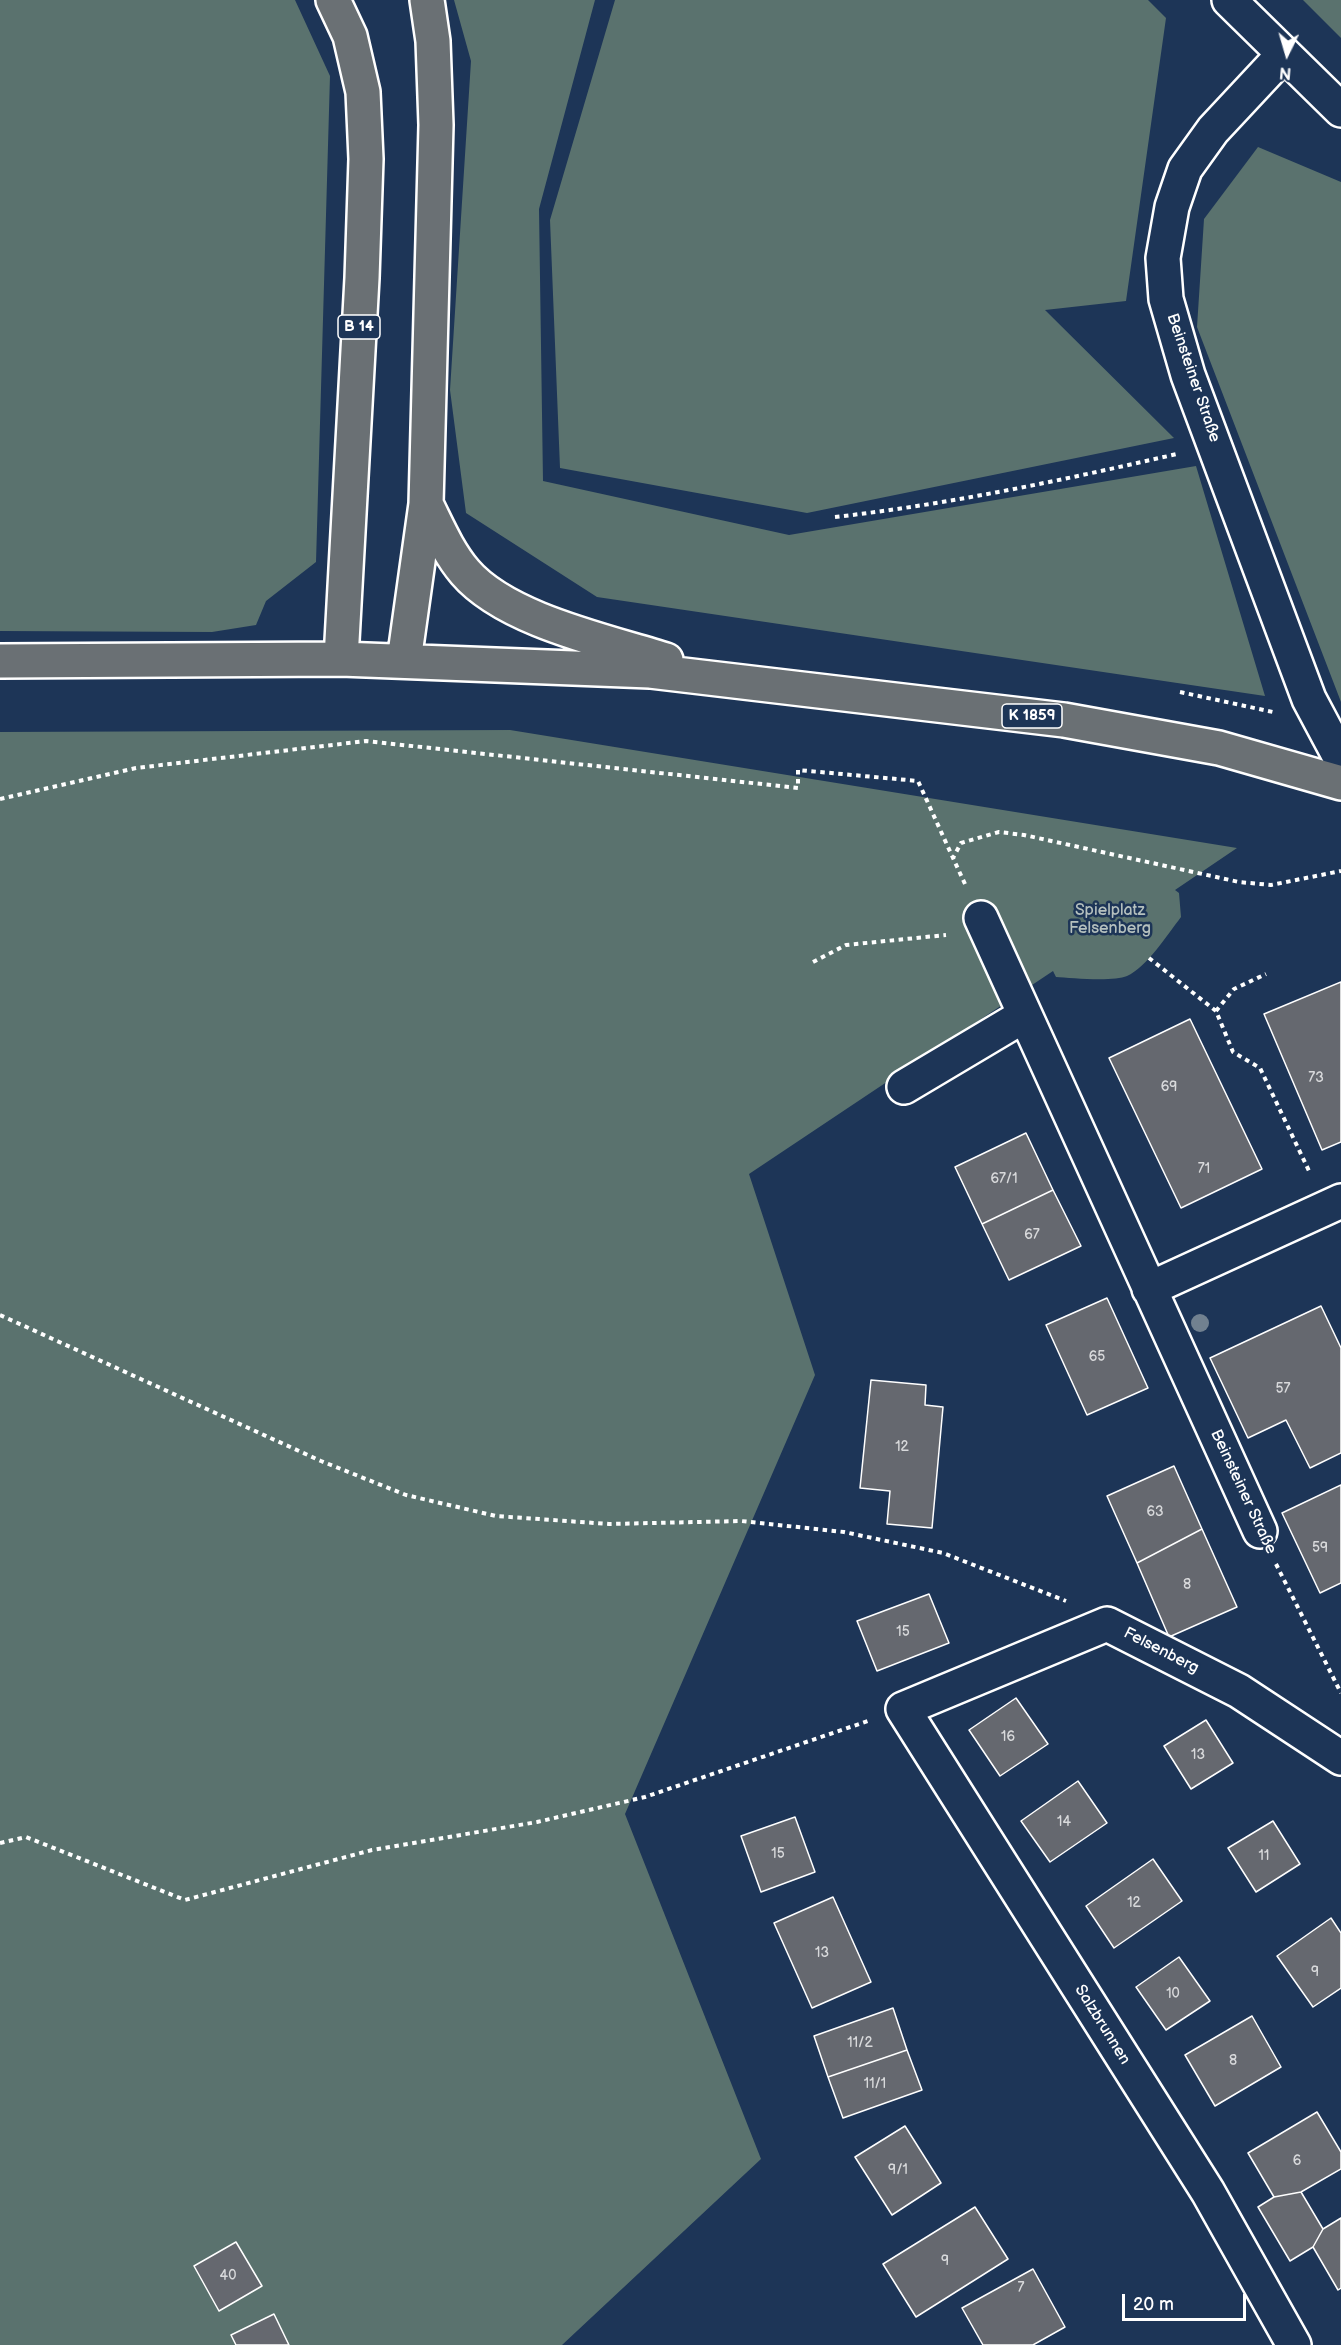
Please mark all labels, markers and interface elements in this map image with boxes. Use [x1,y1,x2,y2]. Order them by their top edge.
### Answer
north arrow [1257,24,1317,84]
text: N [1279,62,1292,82]
street label: Beinsteiner Straße [1162,311,1224,445]
road number: B 14 [338,315,380,339]
road number: K 1859 [1002,704,1062,728]
park label: Spielplatz Felsenberg [1069,901,1151,939]
house number: 73 [1308,1070,1324,1086]
house number: 69 [1161,1079,1177,1095]
house number: 71 [1198,1161,1210,1177]
house number: 67/1 [990,1171,1018,1187]
house number: 67 [1024,1227,1040,1243]
house number: 65 [1089,1349,1105,1365]
house number: 57 [1276,1381,1290,1397]
street label: Beinsteiner Straße [1206,1427,1280,1557]
house number: 12 [895,1439,909,1455]
house number: 63 [1146,1504,1164,1520]
house number: 59 [1312,1540,1328,1556]
house number: 8 [1183,1577,1191,1593]
house number: 15 [896,1624,910,1640]
street label: Felsenberg [1120,1624,1202,1678]
house number: 16 [1001,1729,1015,1745]
house number: 13 [1191,1747,1205,1763]
house number: 14 [1057,1814,1071,1830]
house number: 15 [771,1846,785,1862]
house number: 11 [1259,1848,1269,1864]
house number: 12 [1127,1895,1141,1911]
house number: 13 [815,1945,829,1961]
house number: 9 [1311,1964,1319,1980]
street label: Salzbrunnen [1070,1982,1134,2068]
house number: 10 [1166,1986,1180,2002]
house number: 11/2 [847,2035,873,2051]
house number: 8 [1229,2053,1237,2069]
house number: 11/1 [864,2076,886,2092]
house number: 6 [1293,2153,1301,2169]
house number: 9/1 [888,2162,908,2178]
house number: 9 [941,2253,949,2269]
house number: 40 [220,2268,236,2284]
house number: 7 [1018,2280,1024,2296]
scale bar [1125,2282,1250,2320]
text: 20 m [1133,2294,1174,2315]

